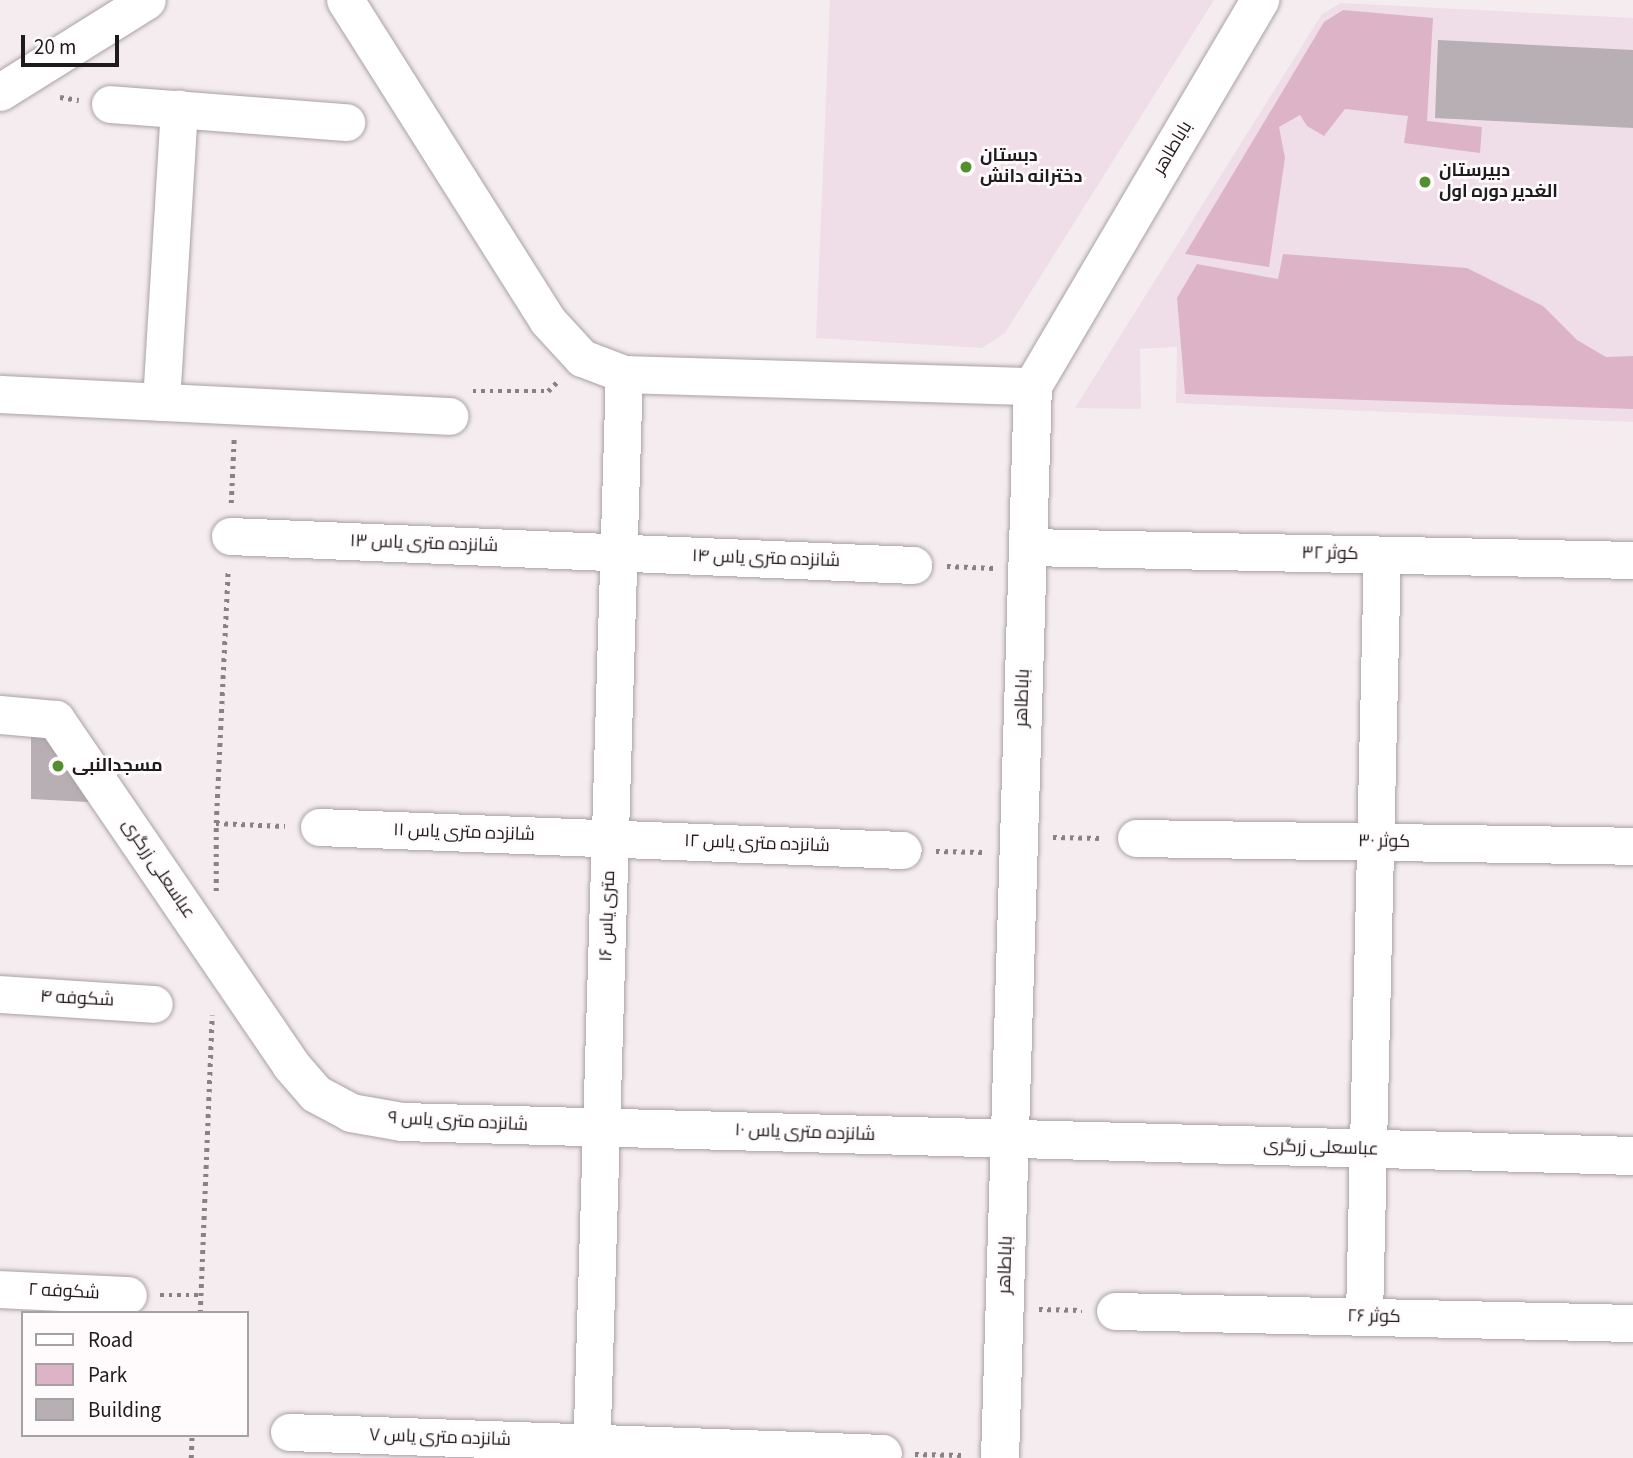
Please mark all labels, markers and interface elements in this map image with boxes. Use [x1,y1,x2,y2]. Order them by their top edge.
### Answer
scale bar [24,21,122,65]
text: 20 m [34,32,76,62]
street label: باباطاهر [1149,117,1197,179]
place label: دبستان دخترانه دانش [980,146,1082,188]
marker: دبستان دخترانه دانش [958,159,974,175]
place label: دبیرستان الغدیر دوره اول [1439,161,1558,204]
marker: دبیرستان الغدیر دوره اول [1417,174,1433,190]
street label: شانزده متری یاس ۱۳ [349,531,499,557]
street label: کوثر ۳۲ [1301,543,1359,565]
street label: شانزده متری یاس ۱۴ [692,546,840,572]
street label: باباطاهر [1011,668,1035,728]
place label: مسجدالنبی [72,755,163,777]
marker: مسجدالنبی [50,758,66,774]
street label: عباسعلی زرگری [117,815,199,923]
street label: شانزده متری یاس ۱۱ [393,820,535,846]
street label: شانزده متری یاس ۱۲ [684,831,830,857]
street label: کوثر ۳۰ [1358,831,1410,853]
street label: ۱۶ متری یاس [596,870,620,962]
street label: شکوفه ۴ [39,986,115,1012]
street label: شانزده متری یاس ۹ [388,1108,528,1136]
street label: شانزده متری یاس ۱۰ [734,1120,876,1146]
street label: عباسعلی زرگری [1263,1135,1379,1161]
street label: باباطاهر [994,1235,1018,1295]
street label: شکوفه ۲ [28,1279,100,1305]
street label: کوثر ۲۶ [1347,1306,1401,1328]
legend [21,1311,248,1437]
text: Road [88,1325,133,1355]
text: Park [88,1360,127,1390]
text: Building [88,1395,161,1425]
street label: شانزده متری یاس ۷ [369,1425,511,1451]

